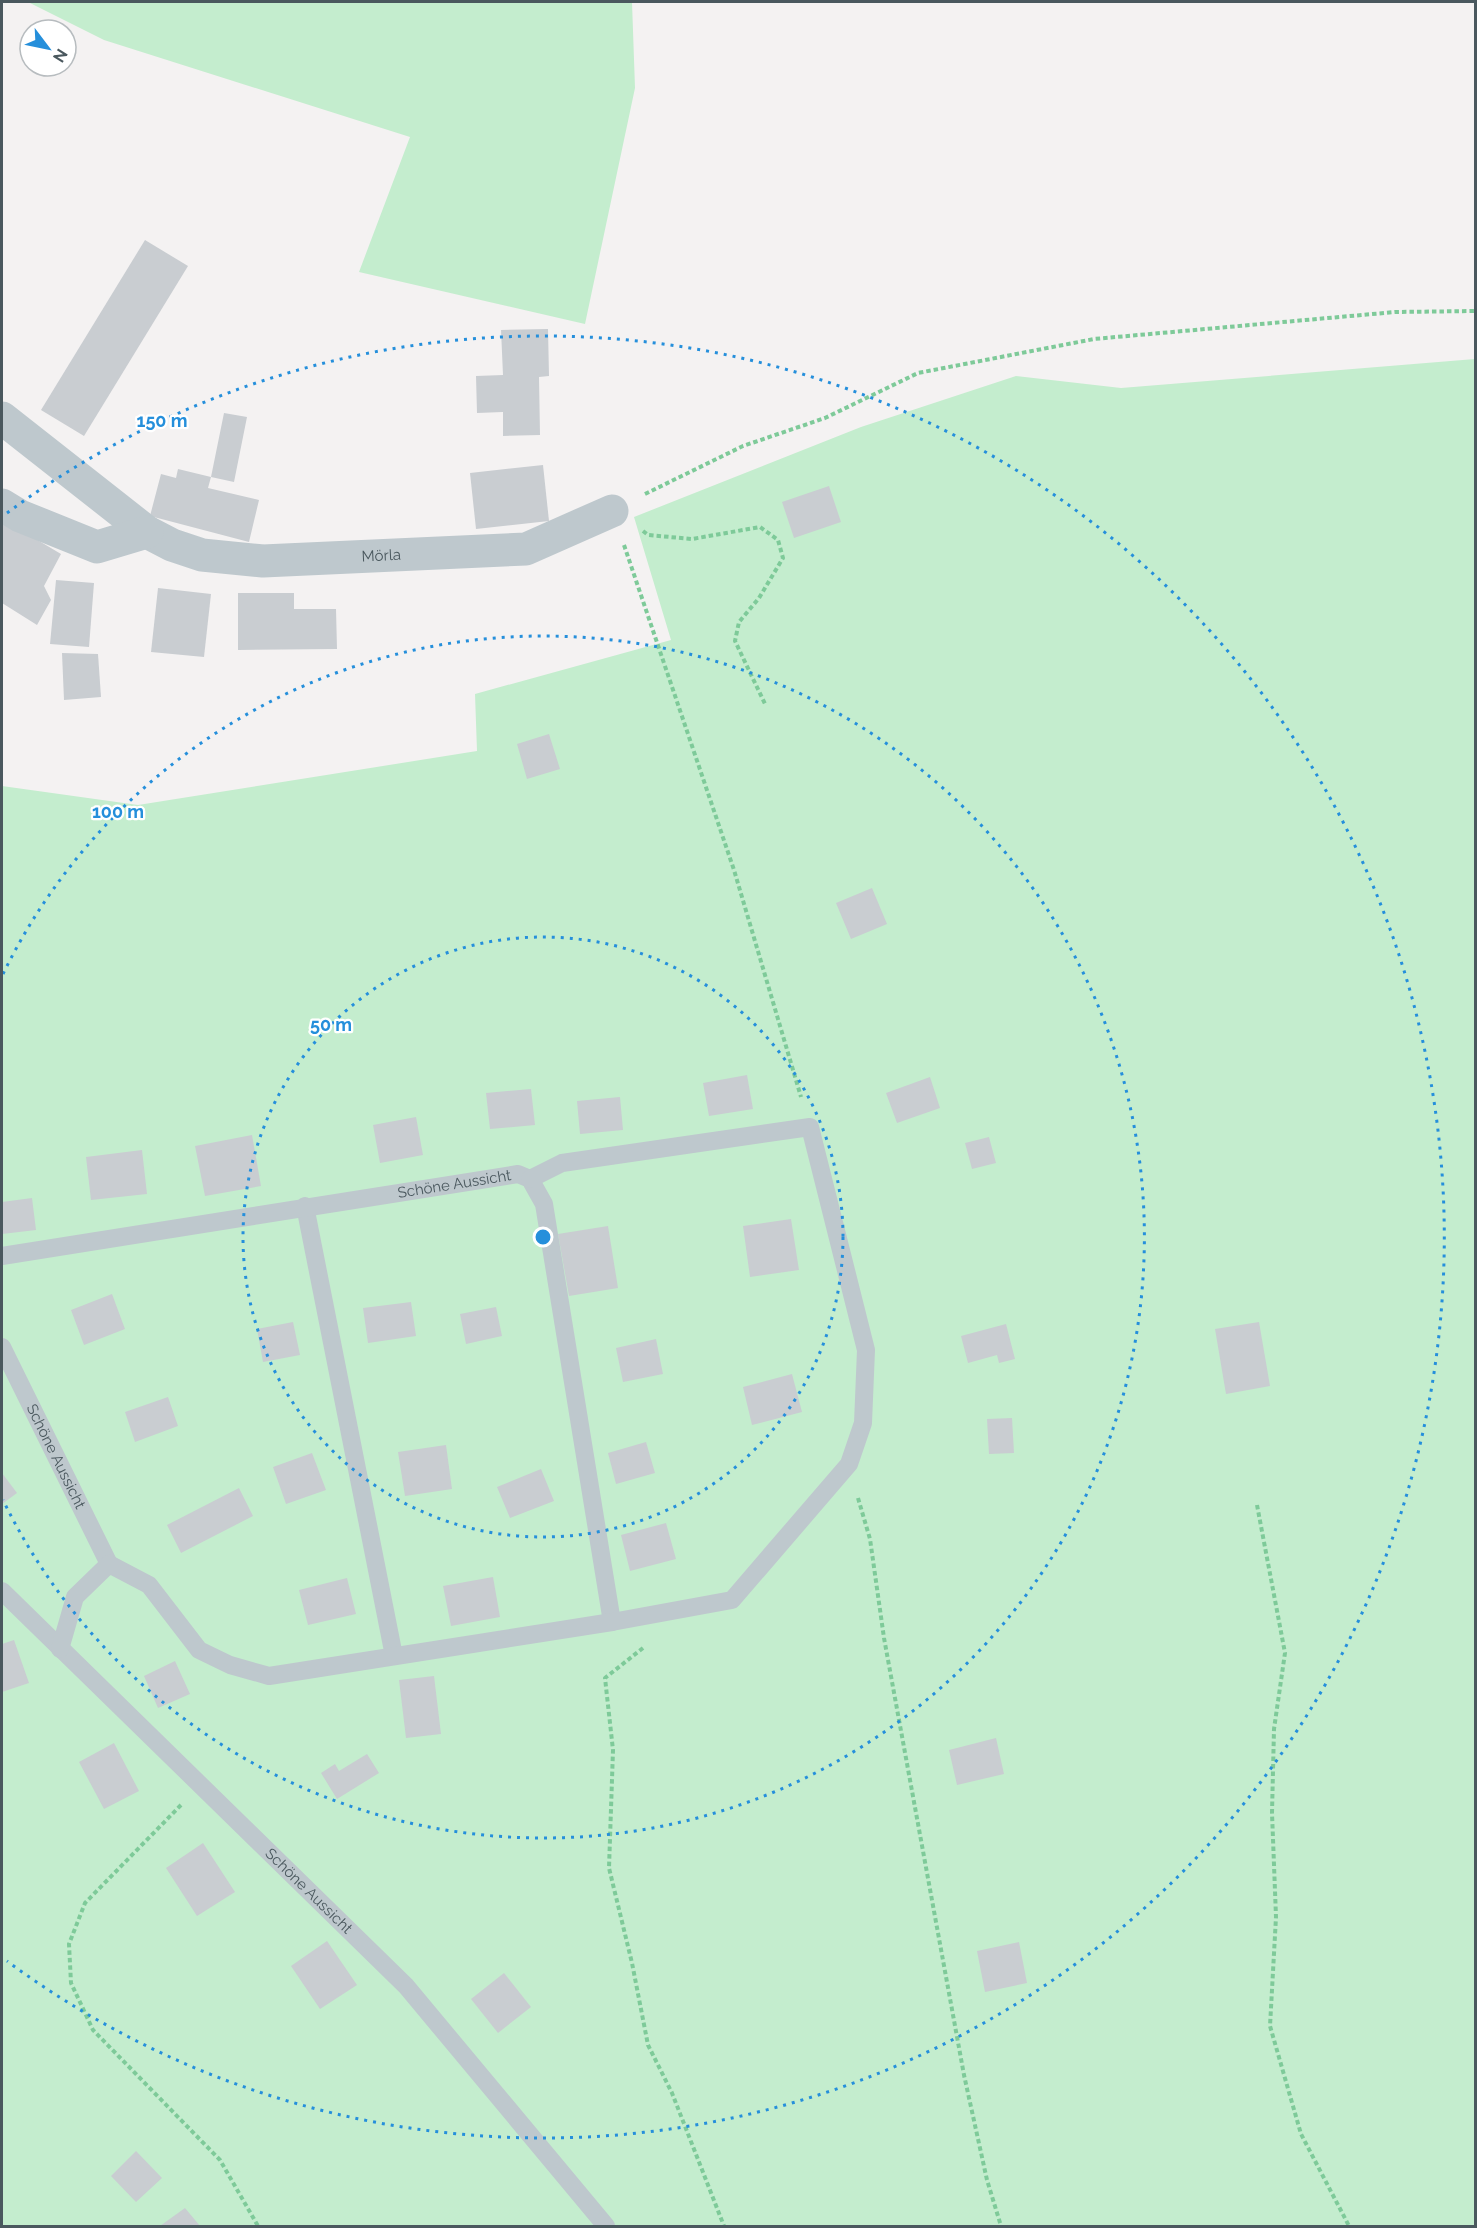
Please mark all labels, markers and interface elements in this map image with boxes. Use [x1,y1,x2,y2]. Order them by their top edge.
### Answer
north arrow [18,18,78,78]
text: N [49,45,72,66]
text: 150 m [137,410,188,431]
street label: Mörla [361,546,401,565]
text: 100 m [92,801,144,822]
text: 50 m [310,1014,352,1035]
street label: Schöne Aussicht [396,1166,512,1202]
centre of rings [533,1227,553,1247]
street label: Schöne Aussicht [23,1401,89,1512]
street label: Schöne Aussicht [261,1844,356,1937]

